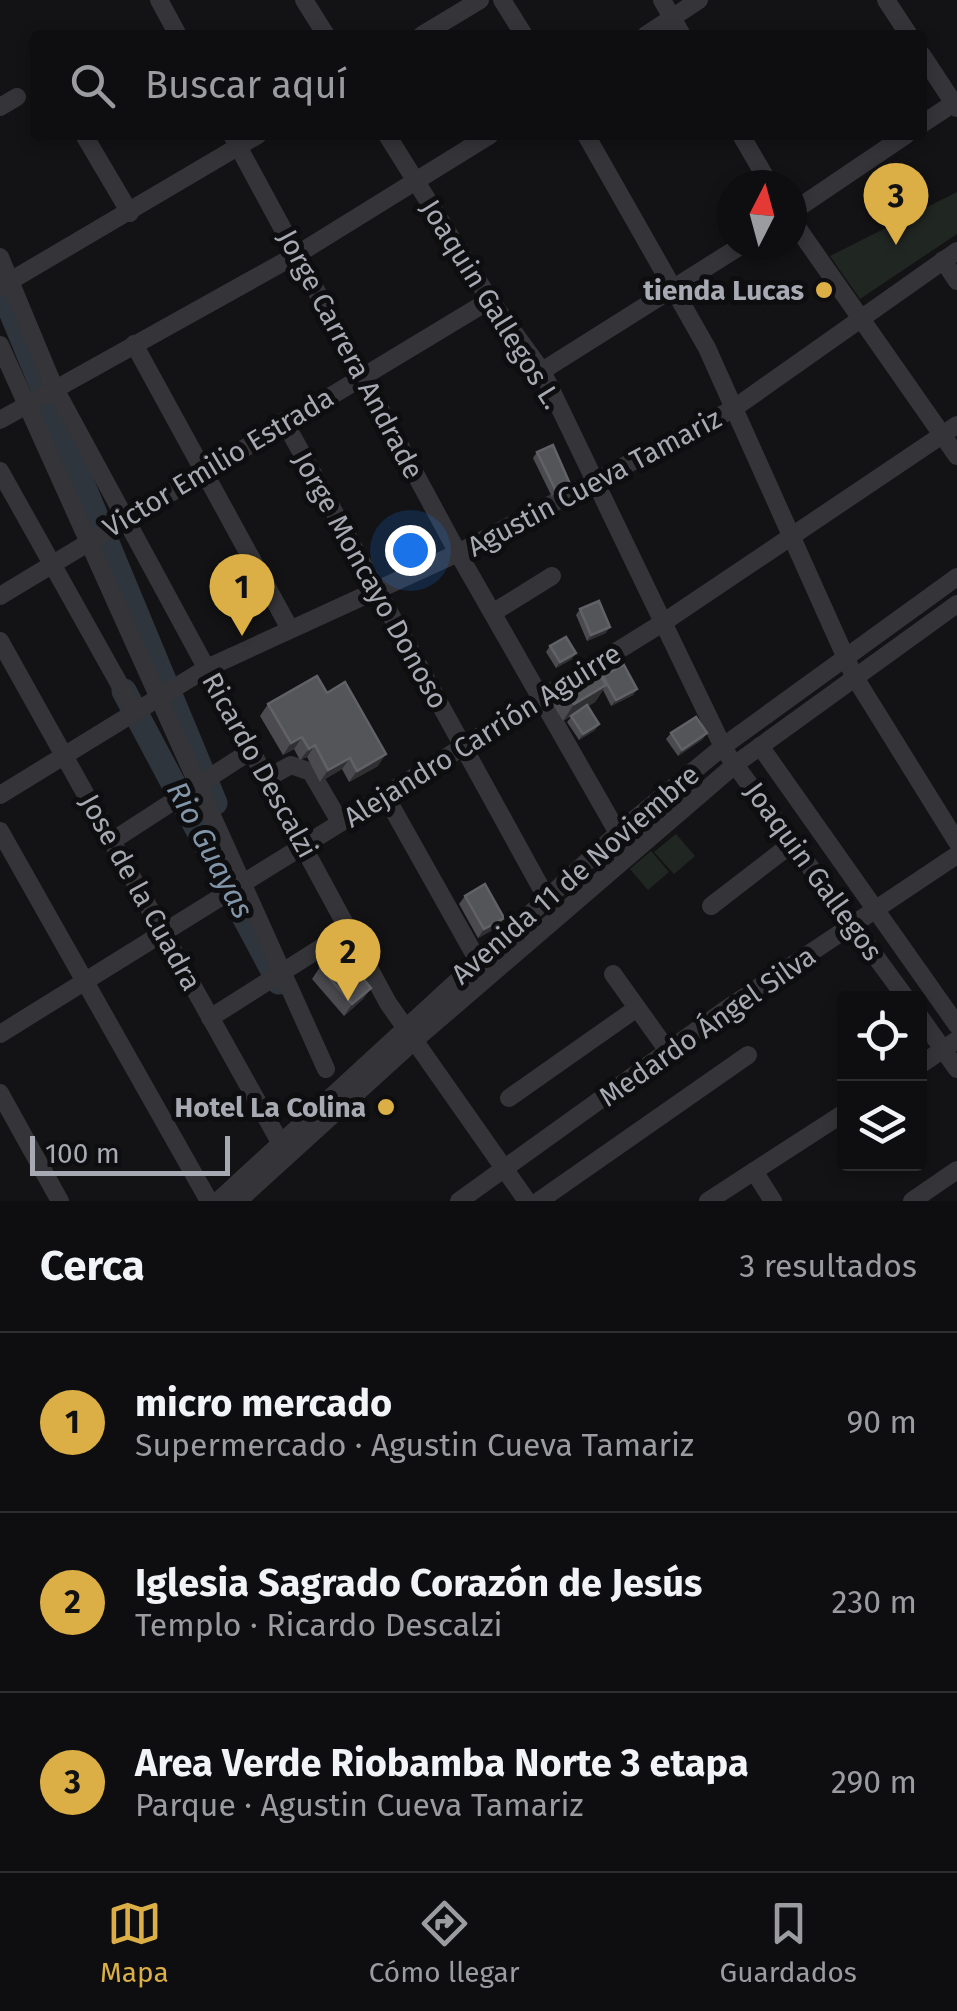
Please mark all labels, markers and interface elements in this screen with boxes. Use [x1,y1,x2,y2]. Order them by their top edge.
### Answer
search box [30,30,927,140]
icon: search [65,58,120,113]
text: Buscar aquí [145,62,347,108]
pin: 3 [864,162,928,245]
north arrow [717,170,807,260]
street label: Joaquin Gallegos L. [414,194,569,415]
street label: Jorge Carrera Andrade [271,224,430,484]
place label: tienda Lucas [643,274,804,307]
marker: tienda Lucas [813,279,835,301]
street label: Victor Emilio Estrada [97,381,339,544]
street label: Agustin Cueva Tamariz [462,402,727,563]
street label: Jorge Moncayo Donoso [286,446,455,714]
your location [385,525,436,576]
pin: 1 [210,554,274,636]
street label: Alejandro Carrión Aguirre [338,637,627,834]
street label: Ricardo Descalzi [195,667,324,864]
street label: Avenida 11 de Noviembre [445,758,706,991]
water label: Rio Guayas [159,775,261,925]
street label: Joaquin Gallegos [738,776,889,967]
street label: Jose de la Cuadra [73,788,208,996]
pin: 2 [316,918,380,1001]
street label: Medardo Ángel Silva [593,939,822,1114]
map controls [837,991,927,1171]
button: locate [837,991,927,1081]
button: layers [837,1081,927,1171]
place label: Hotel La Colina [175,1091,366,1124]
marker: Hotel La Colina [375,1096,397,1118]
scale bar [30,1131,230,1176]
text: 100 m [45,1137,120,1170]
text: Cerca [40,1241,145,1291]
text: 3 resultados [739,1247,917,1285]
text: micro mercado [135,1380,392,1426]
text: 1 [65,1403,80,1441]
text: 90 m [846,1403,917,1441]
text: Supermercado · Agustin Cueva Tamariz [135,1426,694,1464]
text: Iglesia Sagrado Corazón de Jesús [135,1560,702,1606]
text: 2 [64,1583,81,1621]
text: 230 m [832,1583,917,1621]
text: Templo · Ricardo Descalzi [135,1606,502,1644]
text: Area Verde Riobamba Norte 3 etapa [135,1740,749,1786]
text: 3 [64,1763,81,1801]
text: 290 m [831,1763,917,1801]
text: Parque · Agustin Cueva Tamariz [135,1786,583,1824]
tab: Mapa [100,1896,169,1989]
tab: Cómo llegar [369,1896,520,1989]
tab: Guardados [720,1896,857,1989]

